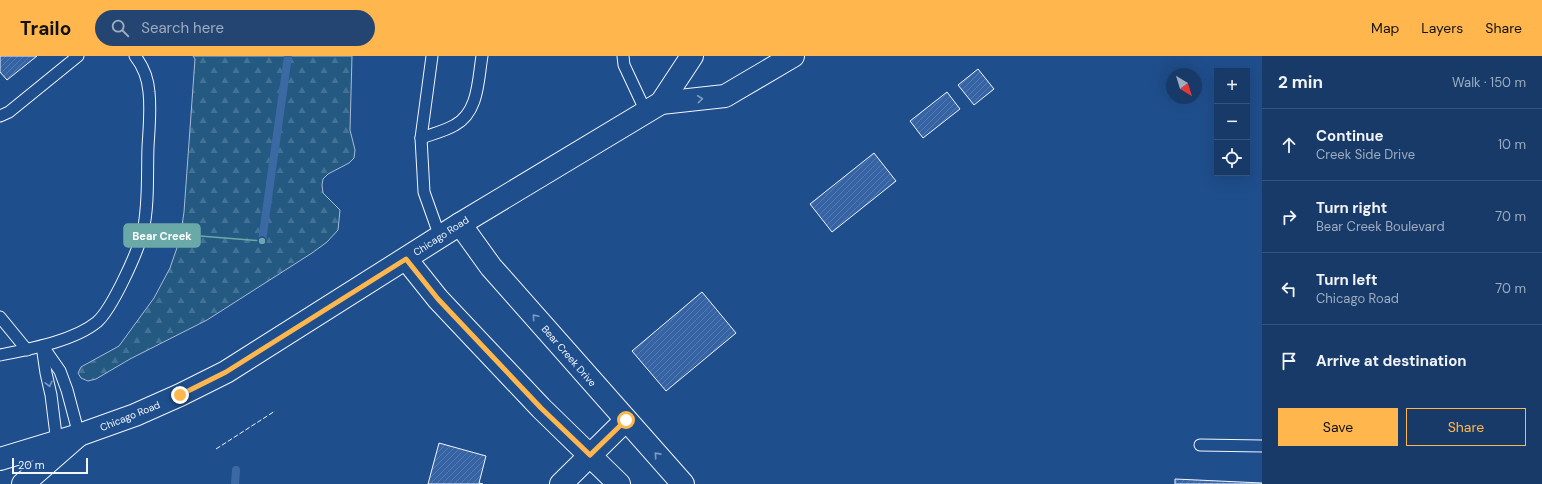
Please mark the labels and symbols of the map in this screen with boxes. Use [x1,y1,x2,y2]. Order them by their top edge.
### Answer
north arrow [1166,68,1202,104]
one-way arrow [697,95,703,104]
street label: Chicago Road [411,213,471,259]
callout: Bear Creek [124,224,200,247]
text: Bear Creek [132,229,192,243]
one-way arrow [533,314,540,321]
street label: Bear Creek Drive [539,323,599,390]
one-way arrow [44,381,52,387]
route end [171,386,189,404]
street label: Chicago Road [98,398,162,434]
route start [617,411,635,429]
one-way arrow [655,452,662,460]
scale bar [12,456,88,475]

